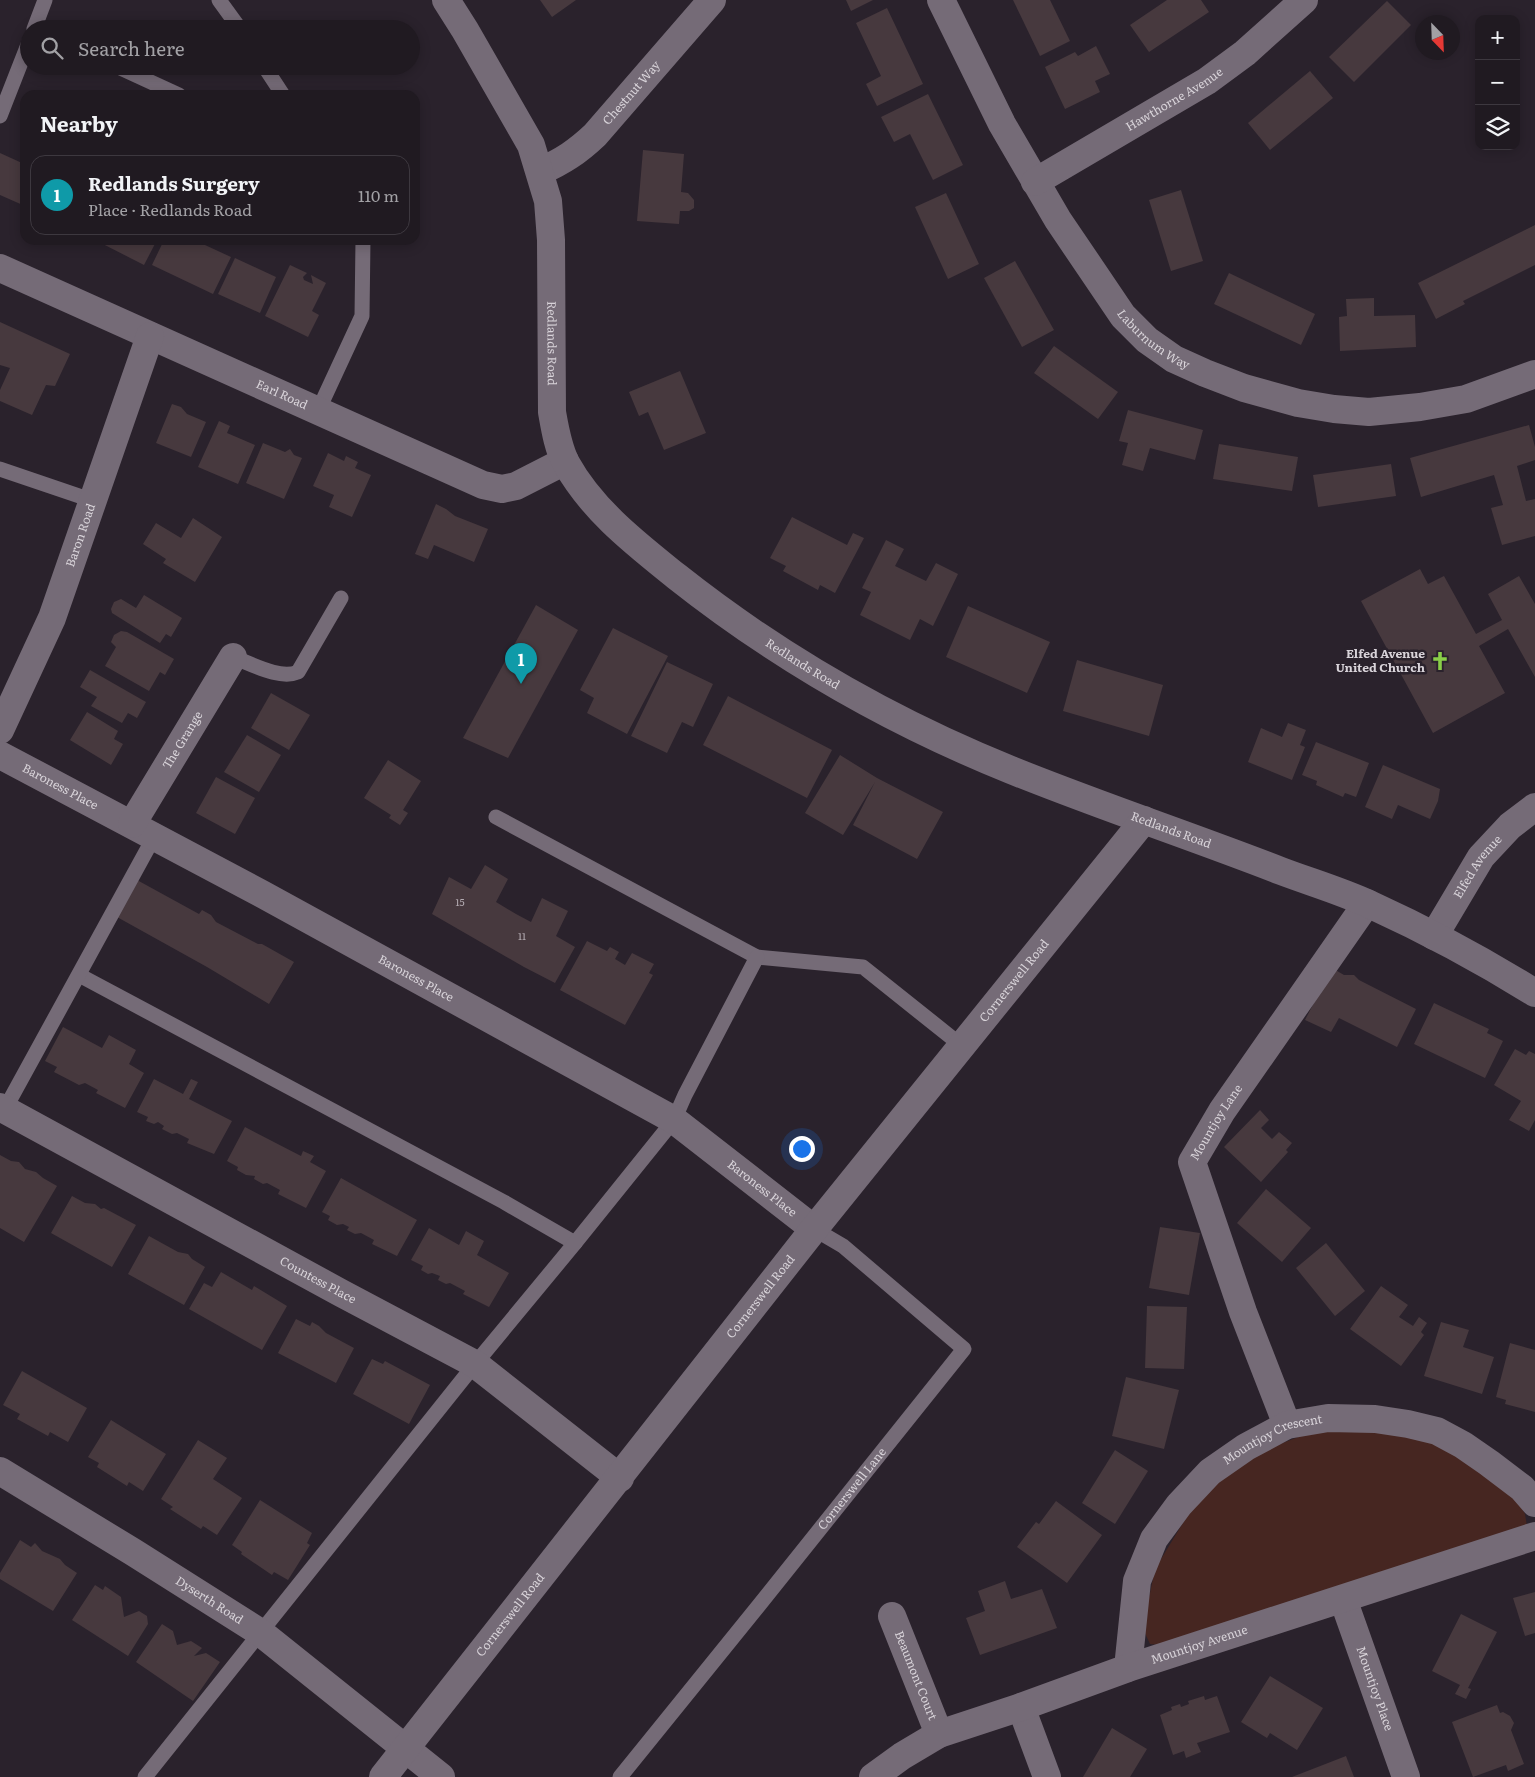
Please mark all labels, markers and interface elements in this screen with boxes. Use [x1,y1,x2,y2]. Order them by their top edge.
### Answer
north arrow [1415,15,1460,60]
map controls [1475,15,1520,150]
button: + [1475,15,1520,60]
search box [20,20,420,75]
icon: search [38,34,66,62]
text: Search here [78,34,185,62]
street label: Chestnut Way [598,56,664,128]
button: − [1475,60,1520,105]
street label: Hawthorne Avenue [1122,62,1226,135]
button: layers [1475,105,1520,150]
text: Nearby [40,107,118,138]
text: Redlands Surgery [88,169,260,197]
text: 1 [54,183,60,207]
text: 110 m [358,183,399,207]
text: Place · Redlands Road [88,197,252,221]
street label: Redlands Road [543,301,562,386]
street label: Laburnum Way [1113,306,1193,373]
street label: Earl Road [253,374,312,413]
street label: Baron Road [60,500,99,569]
street label: Redlands Road [762,633,844,693]
pin: 1 [505,643,537,684]
place label: Elfed Avenue United Church [1335,644,1425,676]
church icon: Elfed Avenue United Church [1429,650,1451,672]
street label: The Grange [157,707,206,772]
street label: Baroness Place [19,758,102,814]
street label: Redlands Road [1129,806,1215,852]
street label: Elfed Avenue [1448,830,1505,902]
house number: 15 [455,894,465,909]
house number: 11 [518,928,526,943]
street label: Cornerswell Road [974,934,1053,1026]
street label: Baroness Place [375,949,457,1006]
street label: Mountjoy Lane [1185,1080,1246,1164]
your location [789,1136,815,1162]
street label: Baroness Place [724,1155,801,1221]
street label: Cornerswell Road [721,1250,799,1342]
street label: Countess Place [277,1251,360,1307]
street label: Mountjoy Crescent [1219,1409,1324,1469]
street label: Cornerswell Lane [813,1443,890,1533]
street label: Cornerswell Road [471,1568,549,1660]
street label: Dyserth Road [172,1571,248,1628]
street label: Mountjoy Avenue [1148,1620,1250,1668]
street label: Beaumont Court [891,1628,943,1723]
street label: Mountjoy Place [1352,1643,1399,1733]

